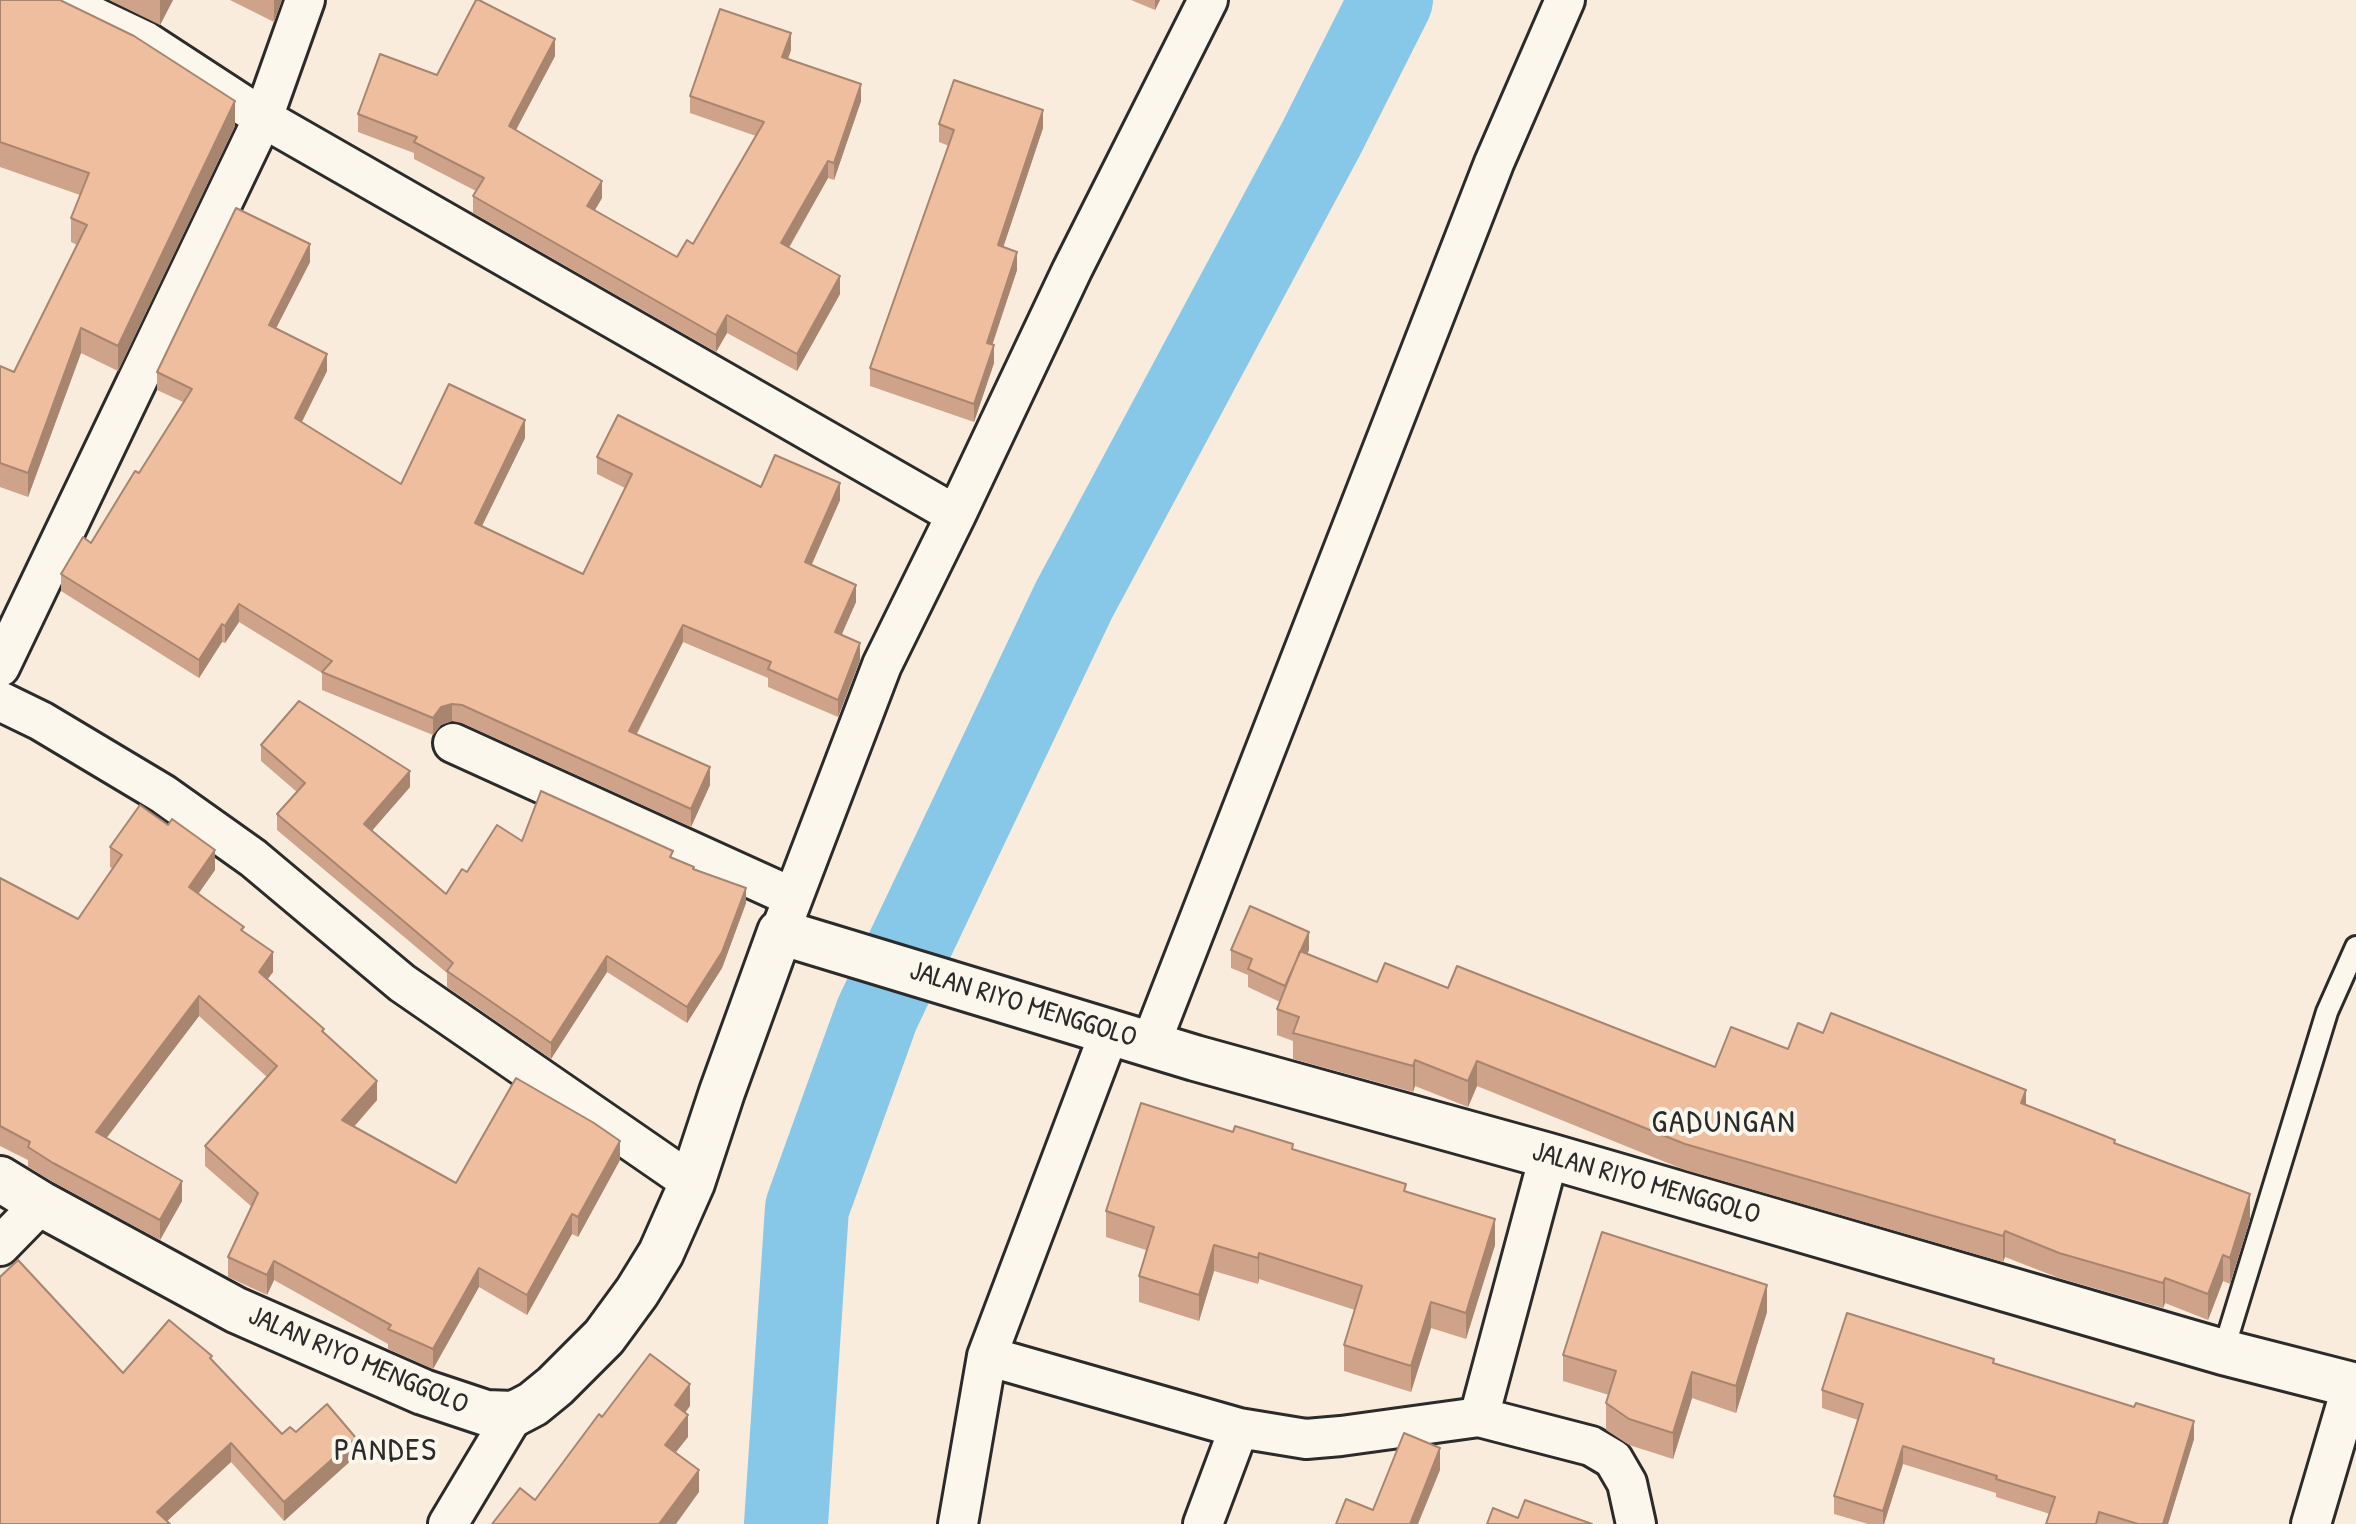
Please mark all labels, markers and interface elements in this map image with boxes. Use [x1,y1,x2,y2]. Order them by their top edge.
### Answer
street label: JALAN RIYO MENGGOLO [905,955,1141,1055]
district label: GADUNGAN [1652,1104,1796,1142]
street label: JALAN RIYO MENGGOLO [1528,1135,1764,1233]
street label: JALAN RIYO MENGGOLO [243,1300,473,1422]
district label: PANDES [334,1432,438,1470]

